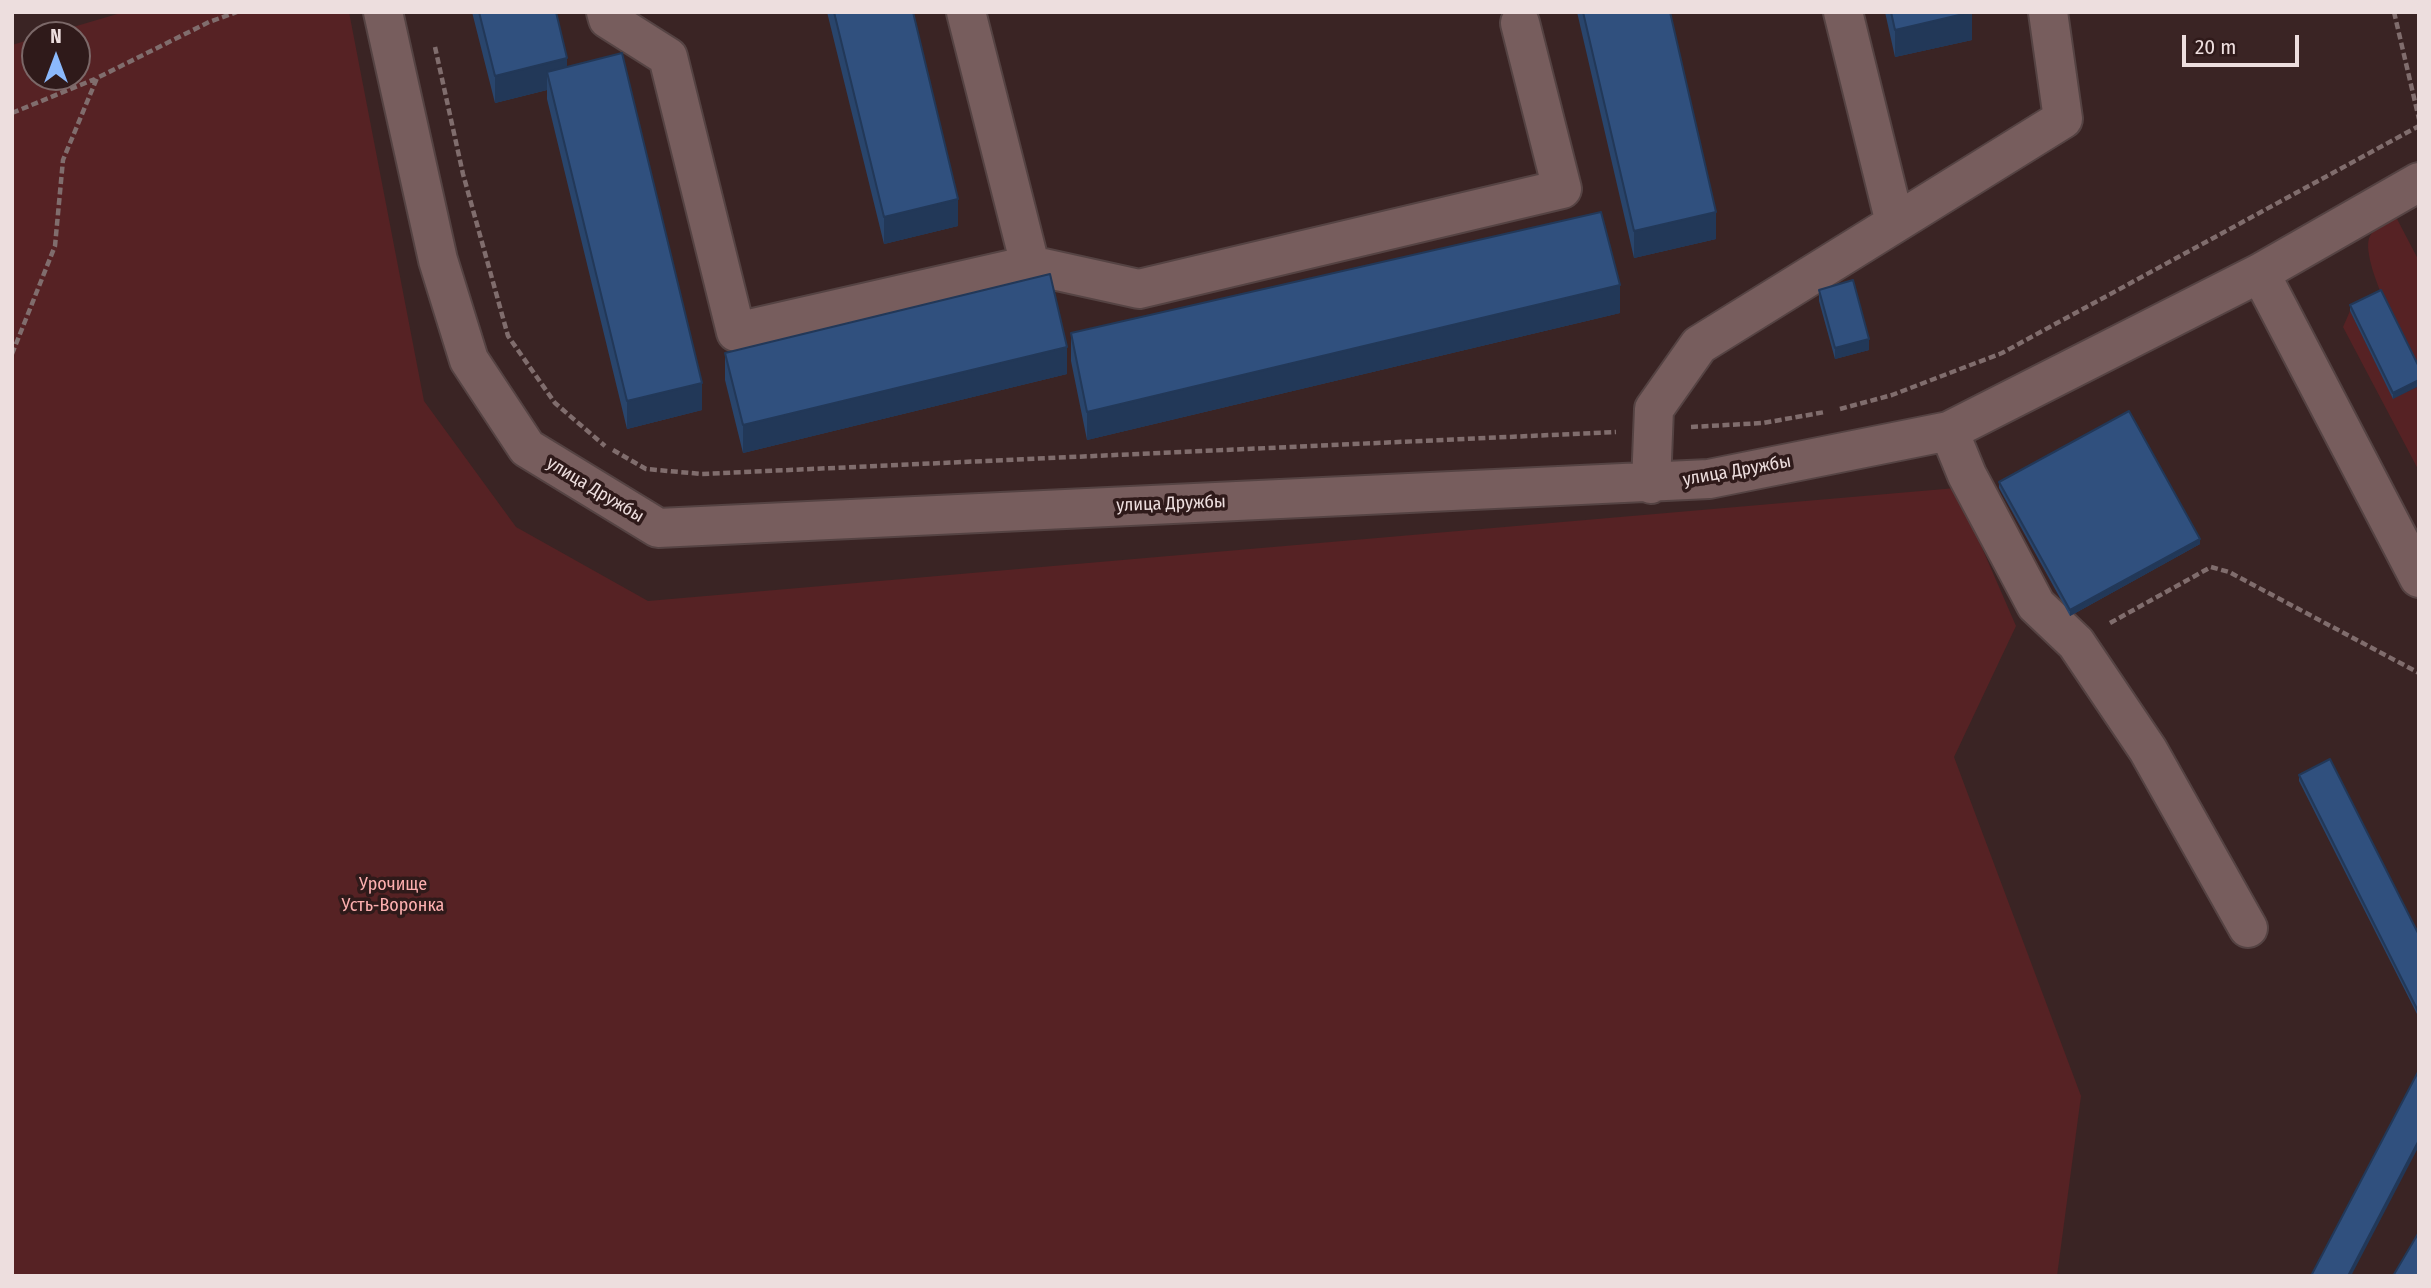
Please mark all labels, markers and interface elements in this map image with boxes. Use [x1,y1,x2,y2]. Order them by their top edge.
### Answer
north arrow [21,21,91,91]
scale bar [2186,21,2303,65]
text: N [50,25,62,48]
text: 20 m [2195,34,2236,60]
street label: улица Дружбы [1681,451,1793,491]
street label: улица Дружбы [542,453,648,527]
street label: улица Дружбы [1116,491,1226,517]
park label: Урочище Усть-Воронка [342,874,444,917]

